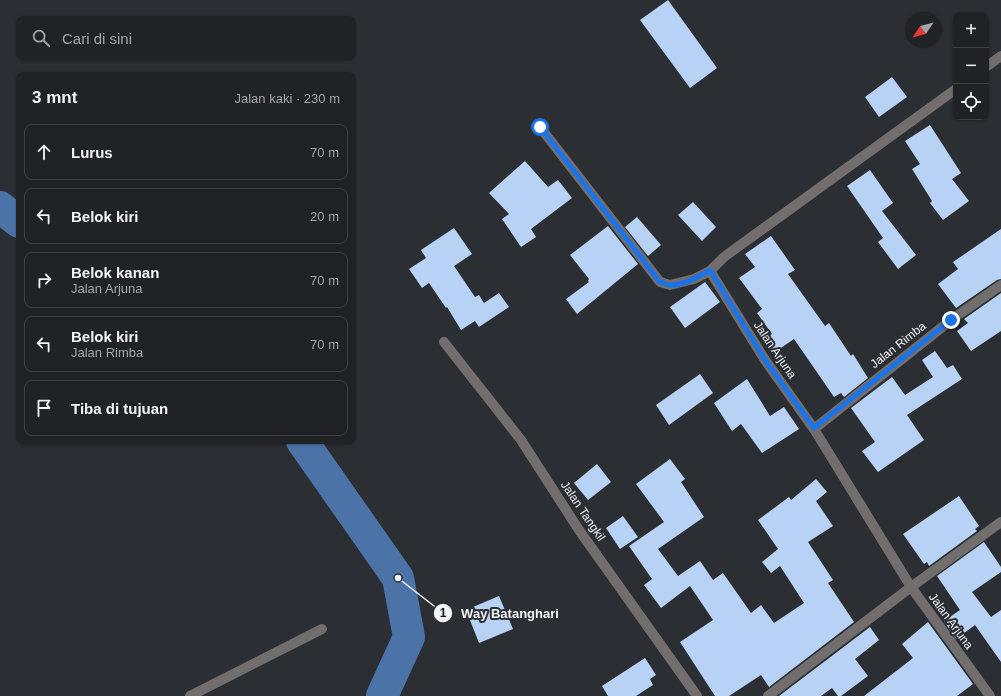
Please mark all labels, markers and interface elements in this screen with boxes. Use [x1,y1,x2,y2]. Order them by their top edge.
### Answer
north arrow [905,12,941,48]
map controls [953,12,989,120]
button: + [953,12,989,48]
search box [16,16,356,60]
icon: search [30,27,52,49]
text: Cari di sini [62,30,132,47]
button: − [953,48,989,84]
button: locate [953,84,989,120]
text: 3 mnt [32,88,77,107]
text: Jalan kaki · 230 m [235,91,340,106]
route start [531,118,549,136]
icon: ahead [33,141,55,163]
text: Lurus [71,144,113,161]
text: 70 m [310,145,339,160]
icon: left [33,205,55,227]
text: Belok kiri [71,208,139,225]
text: 20 m [310,209,339,224]
text: Belok kanan [71,264,159,281]
icon: right [33,269,55,291]
text: 70 m [310,273,339,288]
text: Jalan Arjuna [71,281,143,296]
route end [942,311,960,329]
street label: Jalan Arjuna [751,319,799,382]
street label: Jalan Rimba [867,319,929,371]
text: Belok kiri [71,328,139,345]
icon: left [33,333,55,355]
text: 70 m [310,337,339,352]
text: Jalan Rimba [71,345,143,360]
icon: arrive [33,397,55,419]
text: Tiba di tujuan [71,400,168,417]
street label: Jalan Tangkil [558,478,608,544]
street label: Jalan Arjuna [926,590,976,652]
callout: Way Batanghari [433,601,567,626]
text: 1 [440,606,447,620]
text: Way Batanghari [461,606,559,621]

